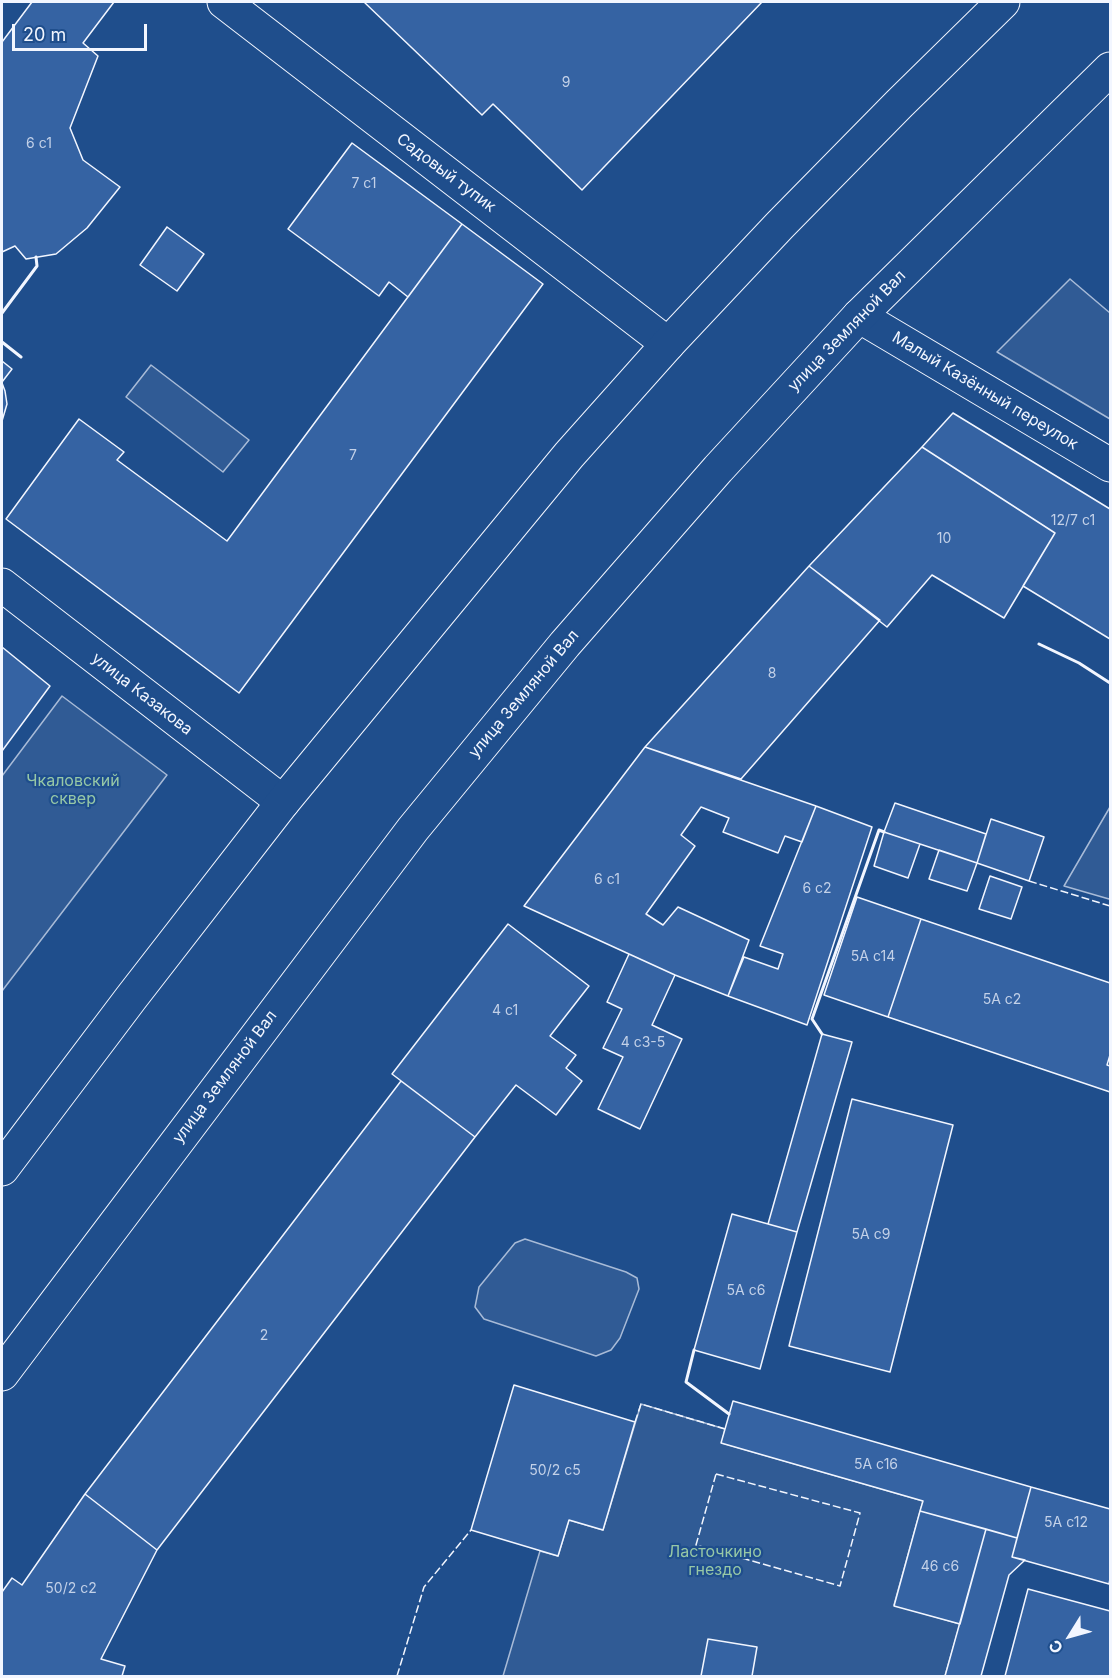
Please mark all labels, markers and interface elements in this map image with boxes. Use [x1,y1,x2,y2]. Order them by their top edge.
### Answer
scale bar [15,12,150,50]
text: 20 m [23,24,66,45]
house number: 9 [562,75,570,91]
street label: Садовый тупик [393,129,499,217]
house number: 6 с1 [26,136,52,152]
house number: 7 с1 [351,176,377,192]
street label: улица Земляной Вал [784,266,910,396]
street label: Малый Казённый переулок [889,328,1081,454]
house number: 7 [349,448,357,464]
house number: 12/7 с1 [1051,513,1095,529]
house number: 10 [937,531,951,547]
street label: улица Земляной Вал [465,626,583,762]
street label: улица Казакова [88,649,196,739]
house number: 8 [768,666,776,682]
park label: Чкаловский сквер [26,771,120,809]
house number: 6 с1 [594,872,620,888]
house number: 6 с2 [802,881,832,897]
house number: 5А с14 [851,949,895,965]
house number: 5А с2 [983,992,1021,1008]
house number: 4 с1 [492,1003,518,1019]
street label: улица Земляной Вал [169,1007,281,1147]
house number: 4 с3-5 [621,1035,665,1051]
house number: 5А с9 [852,1227,890,1243]
house number: 5А с6 [727,1283,765,1299]
house number: 2 [260,1328,268,1344]
house number: 5А с16 [854,1457,898,1473]
house number: 50/2 с5 [529,1463,581,1479]
house number: 5А с12 [1044,1515,1088,1531]
park label: Ласточкино гнездо [668,1542,762,1580]
house number: 46 с6 [921,1559,959,1575]
house number: 50/2 с2 [45,1581,97,1597]
north arrow [1040,1606,1100,1666]
text: С [1044,1636,1067,1658]

